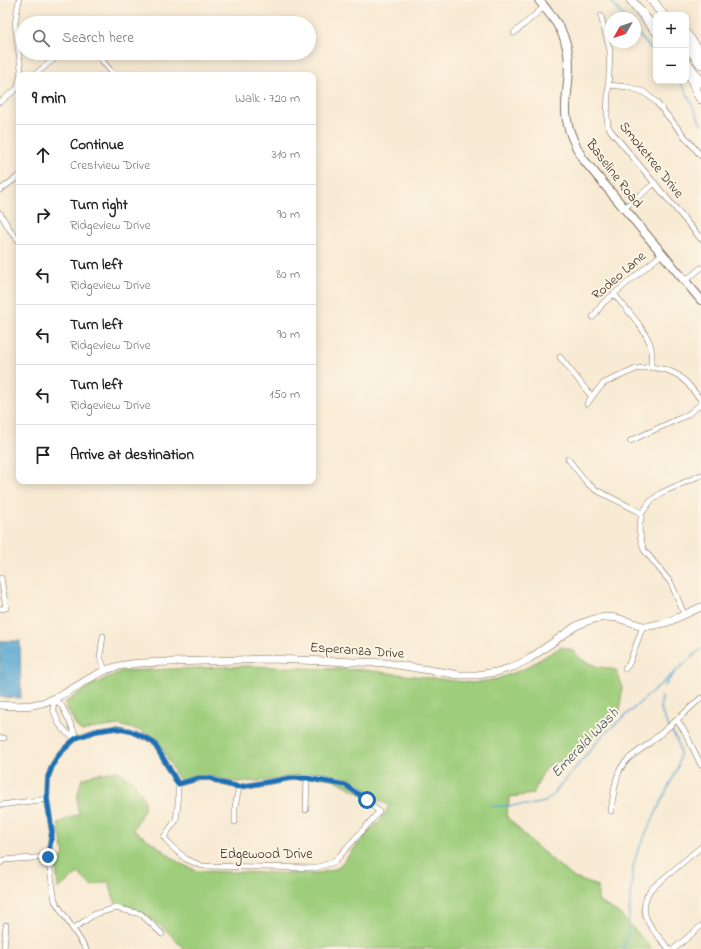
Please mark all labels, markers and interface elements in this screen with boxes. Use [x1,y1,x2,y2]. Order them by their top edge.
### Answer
north arrow [605,12,641,48]
map controls [653,12,689,84]
button: + [653,12,689,48]
search box [16,16,316,60]
icon: search [30,27,52,49]
text: Search here [62,27,134,49]
button: − [653,48,689,84]
text: 9 min [32,86,66,111]
text: Walk · 720 m [235,89,300,108]
street label: Smoketree Drive [613,117,689,203]
text: Continue [70,134,124,156]
street label: Baseline Road [580,134,648,213]
icon: ahead [32,144,54,166]
text: 310 m [272,145,300,164]
text: Crestview Drive [70,156,150,175]
text: Turn right [70,194,128,216]
icon: right [32,204,54,226]
text: 90 m [277,205,300,224]
text: Ridgeview Drive [70,216,151,235]
street label: Rodeo Lane [587,246,651,306]
text: Turn left [70,254,123,276]
icon: left [32,264,54,286]
text: 80 m [276,265,300,284]
text: Ridgeview Drive [70,276,151,295]
text: Turn left [70,314,123,336]
icon: left [32,324,54,346]
text: 90 m [277,325,300,344]
text: Ridgeview Drive [70,336,151,355]
text: Turn left [70,374,123,396]
icon: left [32,384,54,406]
text: 150 m [269,385,300,404]
text: Ridgeview Drive [70,396,151,415]
icon: arrive [32,444,54,466]
text: Arrive at destination [70,444,194,466]
street label: Esperanza Drive [309,637,406,665]
water label: Emerald Wash [546,703,625,783]
route start [358,791,376,809]
street label: Edgewood Drive [219,844,313,866]
route end [39,848,57,866]

